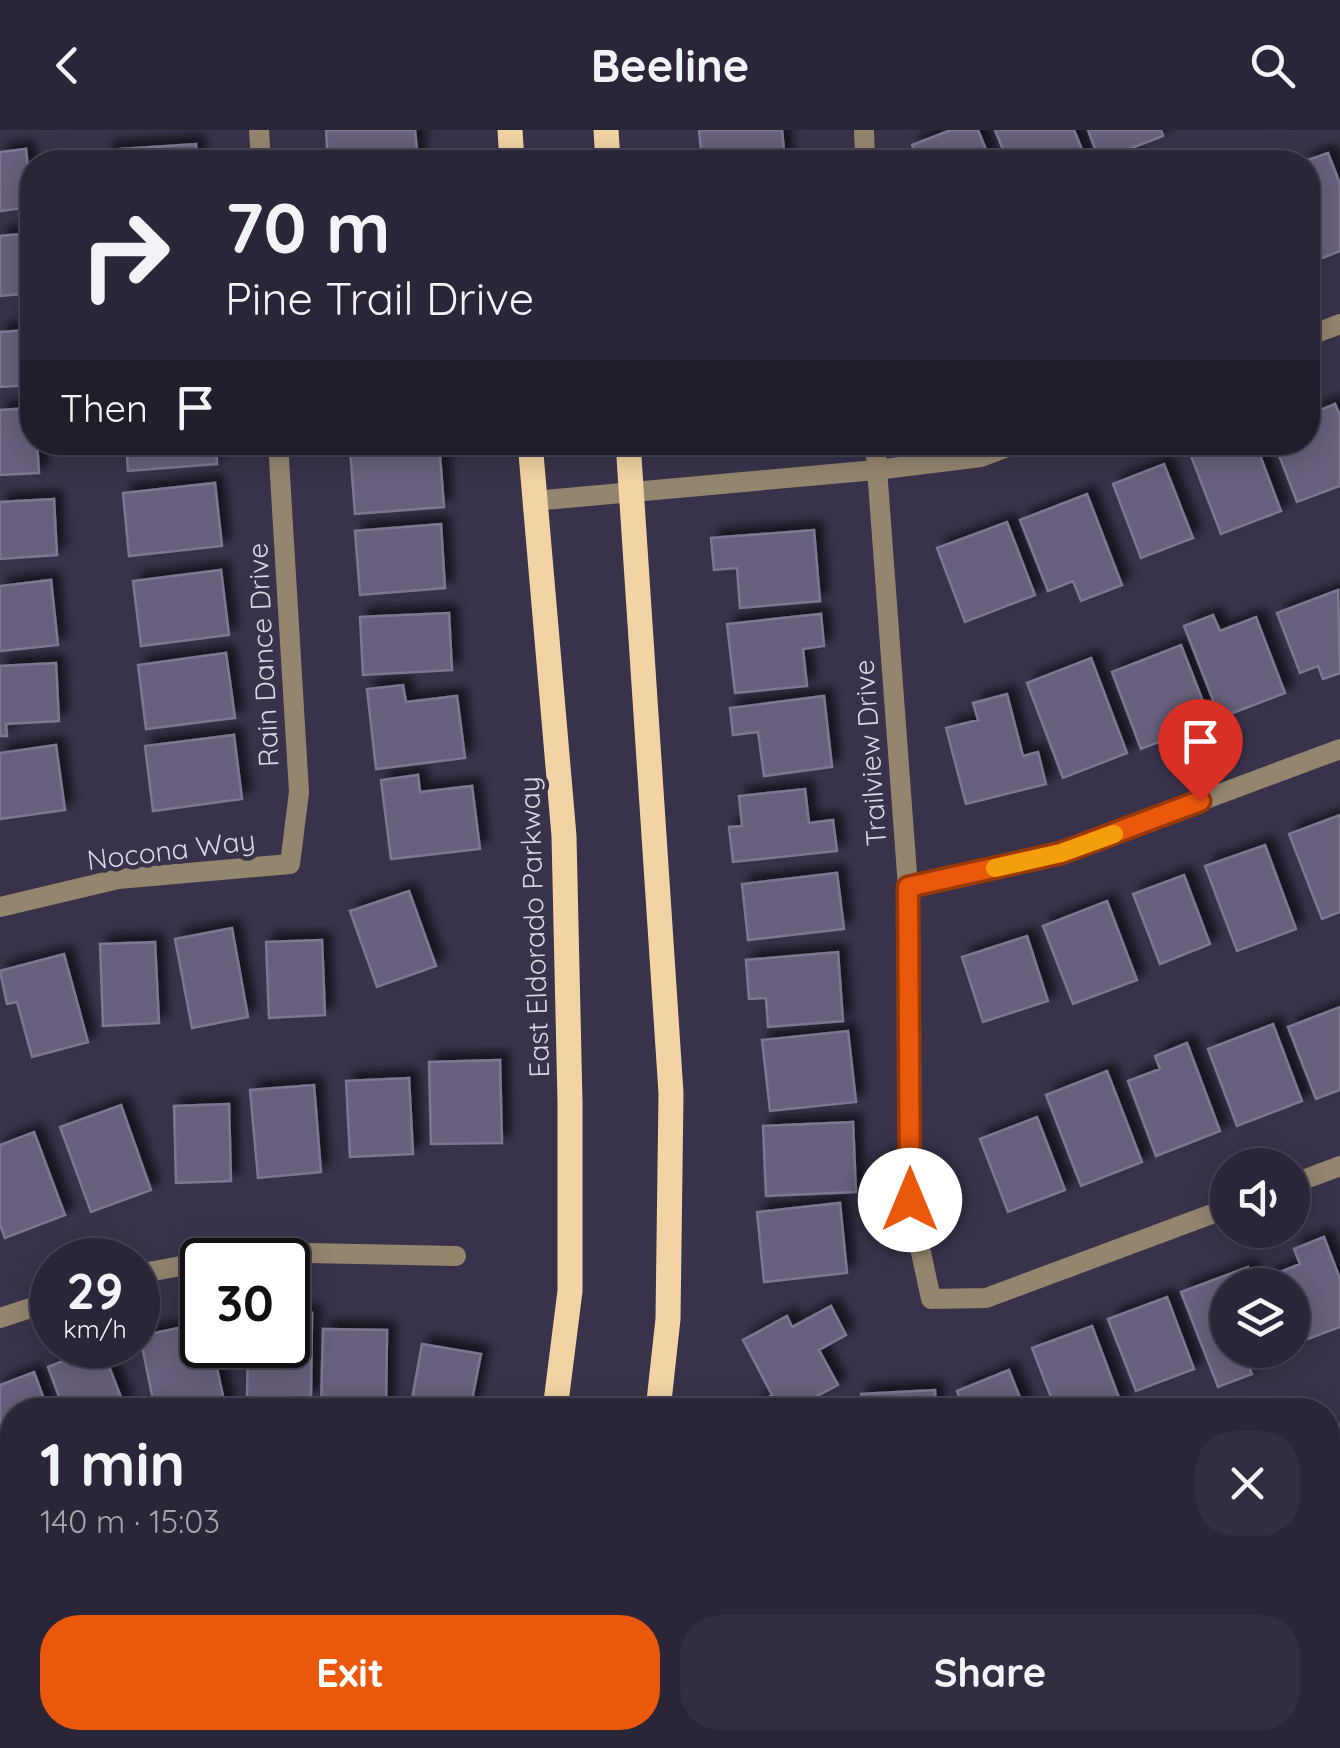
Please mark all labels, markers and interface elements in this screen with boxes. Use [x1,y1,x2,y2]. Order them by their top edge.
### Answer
text: Beeline [591,37,749,93]
icon: back [40,38,95,93]
icon: search [1245,38,1300,93]
text: 70 m [225,183,391,271]
icon: right [60,190,190,320]
text: Pine Trail Drive [225,270,534,326]
icon: arrive [168,380,223,435]
text: Then [60,384,148,432]
street label: Rain Dance Drive [239,542,286,768]
street label: Trailview Drive [846,658,893,848]
pin [1158,699,1243,802]
icon: arrive [1173,714,1228,769]
street label: East Eldorado Parkway [511,776,556,1078]
street label: Nocona Way [85,822,257,877]
position arrow [858,1148,962,1252]
map controls [1210,1148,1310,1368]
button: sound [1210,1148,1310,1248]
speed limit sign: 30 [180,1238,310,1368]
text: 29 [67,1259,123,1322]
button: layers [1210,1268,1310,1368]
text: km/h [63,1313,127,1344]
text: 1 min [40,1426,185,1501]
button: close [1195,1431,1300,1536]
text: 140 m · 15:03 [40,1501,220,1541]
button: Exit [40,1615,660,1730]
button: Share [680,1615,1300,1730]

